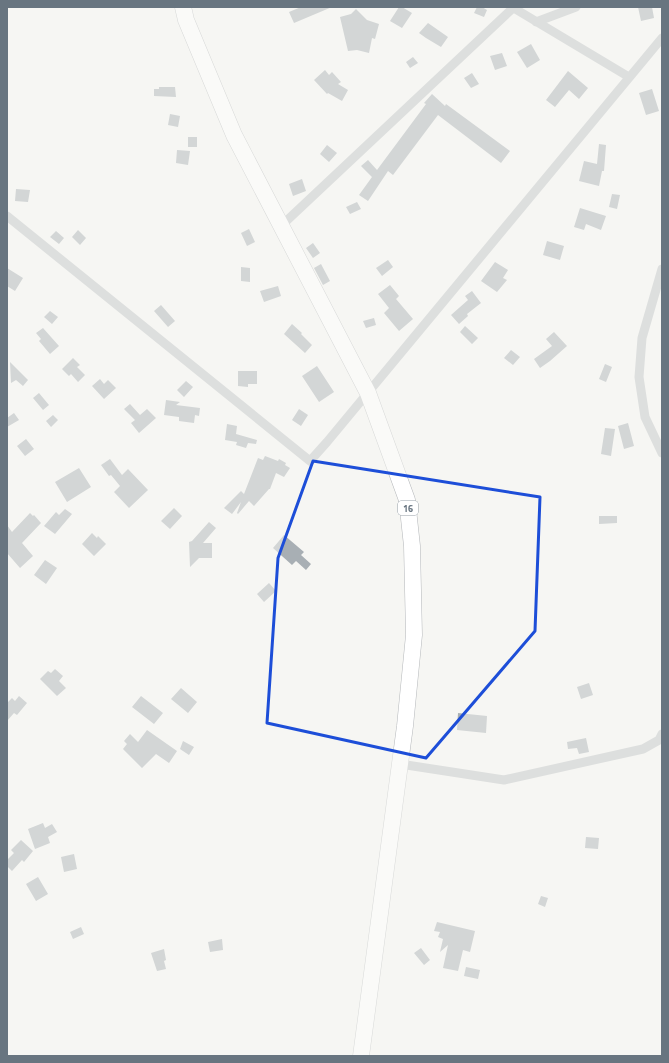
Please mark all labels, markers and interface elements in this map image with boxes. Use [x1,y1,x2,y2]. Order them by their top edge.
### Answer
road number: 16 [398,501,418,515]

